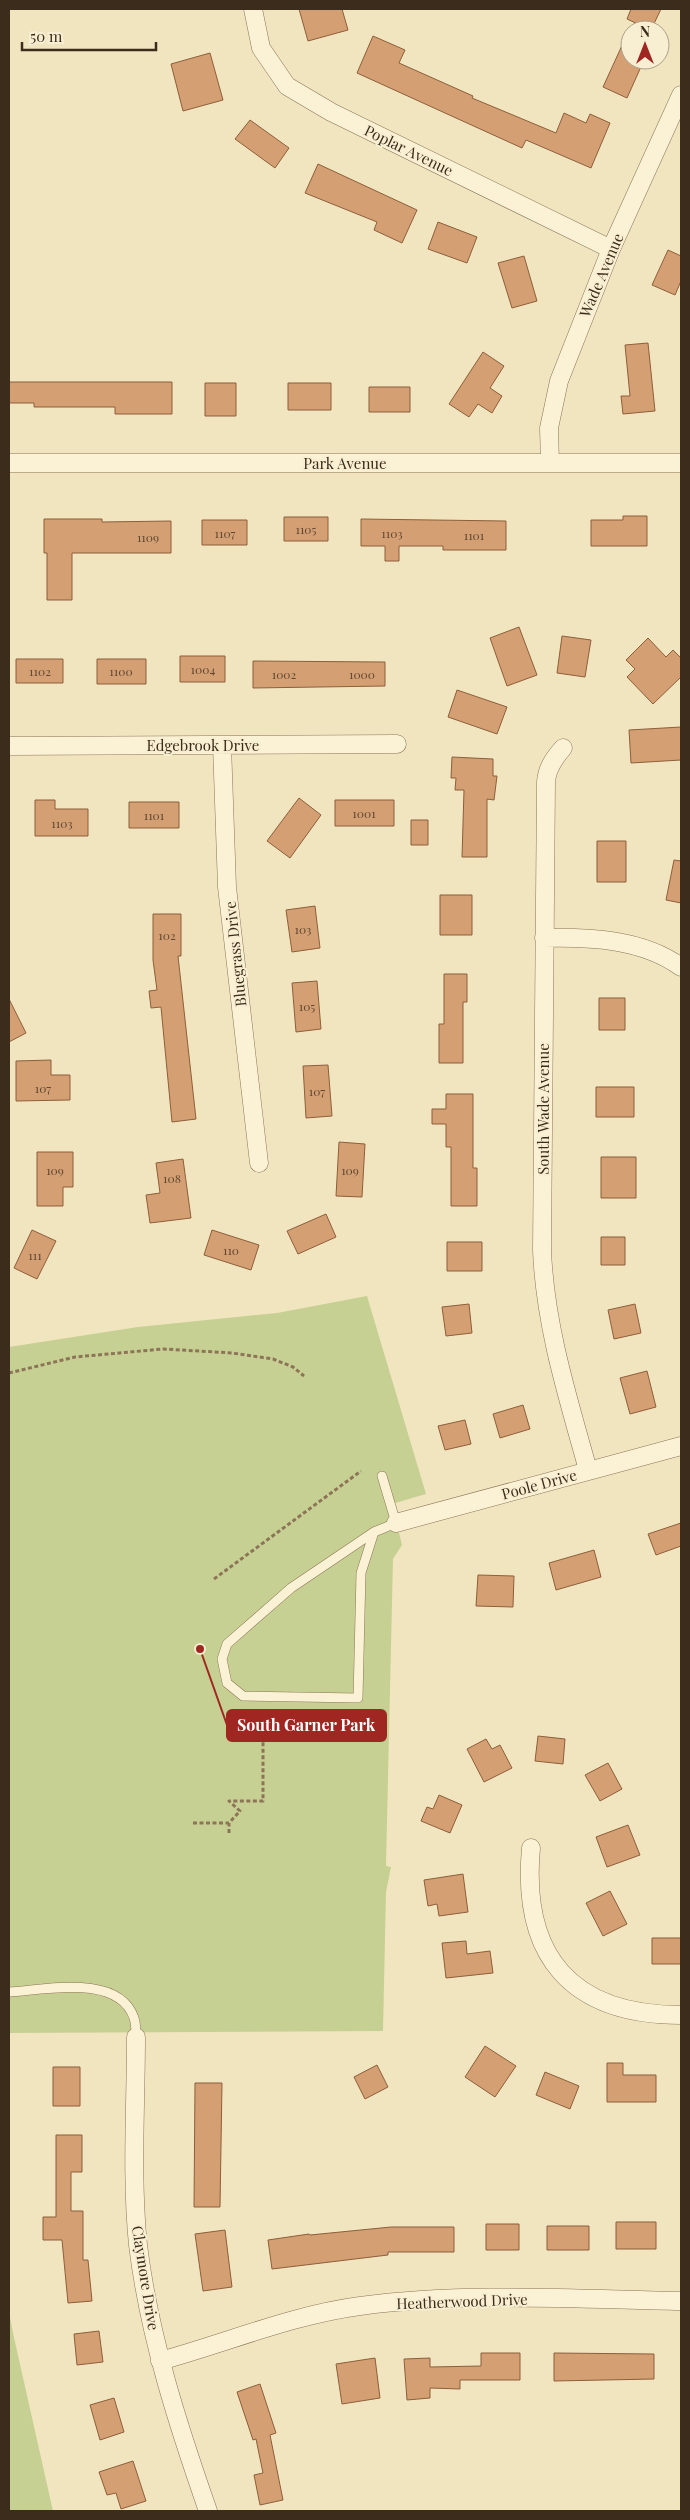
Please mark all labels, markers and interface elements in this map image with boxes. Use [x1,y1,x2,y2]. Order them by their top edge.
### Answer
scale bar [22,20,156,52]
north arrow [620,20,670,70]
text: N [640,22,650,41]
text: 50 m [30,26,63,46]
street label: Poplar Avenue [361,120,457,180]
street label: Wade Avenue [574,230,628,321]
street label: Park Avenue [303,453,387,473]
house number: 1105 [295,521,317,537]
house number: 1107 [215,525,236,541]
house number: 1103 [381,525,403,541]
house number: 1101 [464,527,485,543]
house number: 1109 [137,529,159,545]
house number: 1004 [191,661,215,677]
house number: 1102 [29,663,51,679]
house number: 1100 [109,663,133,679]
house number: 1002 [272,666,297,682]
house number: 1000 [349,666,375,682]
street label: Edgebrook Drive [147,735,259,755]
house number: 1001 [352,805,376,821]
house number: 1101 [144,807,165,823]
house number: 1103 [51,815,73,831]
street label: Bluegrass Drive [220,900,250,1008]
house number: 103 [294,921,312,937]
house number: 102 [158,927,176,943]
house number: 105 [299,998,315,1014]
street label: South Wade Avenue [533,1043,553,1175]
house number: 107 [35,1080,51,1096]
house number: 107 [309,1083,325,1099]
house number: 109 [46,1162,64,1178]
house number: 109 [341,1162,359,1178]
house number: 108 [163,1170,181,1186]
house number: 110 [223,1242,239,1258]
house number: 111 [28,1247,42,1263]
street label: Poole Drive [499,1464,579,1504]
callout: South Garner Park [227,1710,386,1741]
text: South Garner Park [237,1714,376,1735]
street label: Claymore Drive [128,2224,164,2332]
street label: Heatherwood Drive [396,2289,528,2313]

